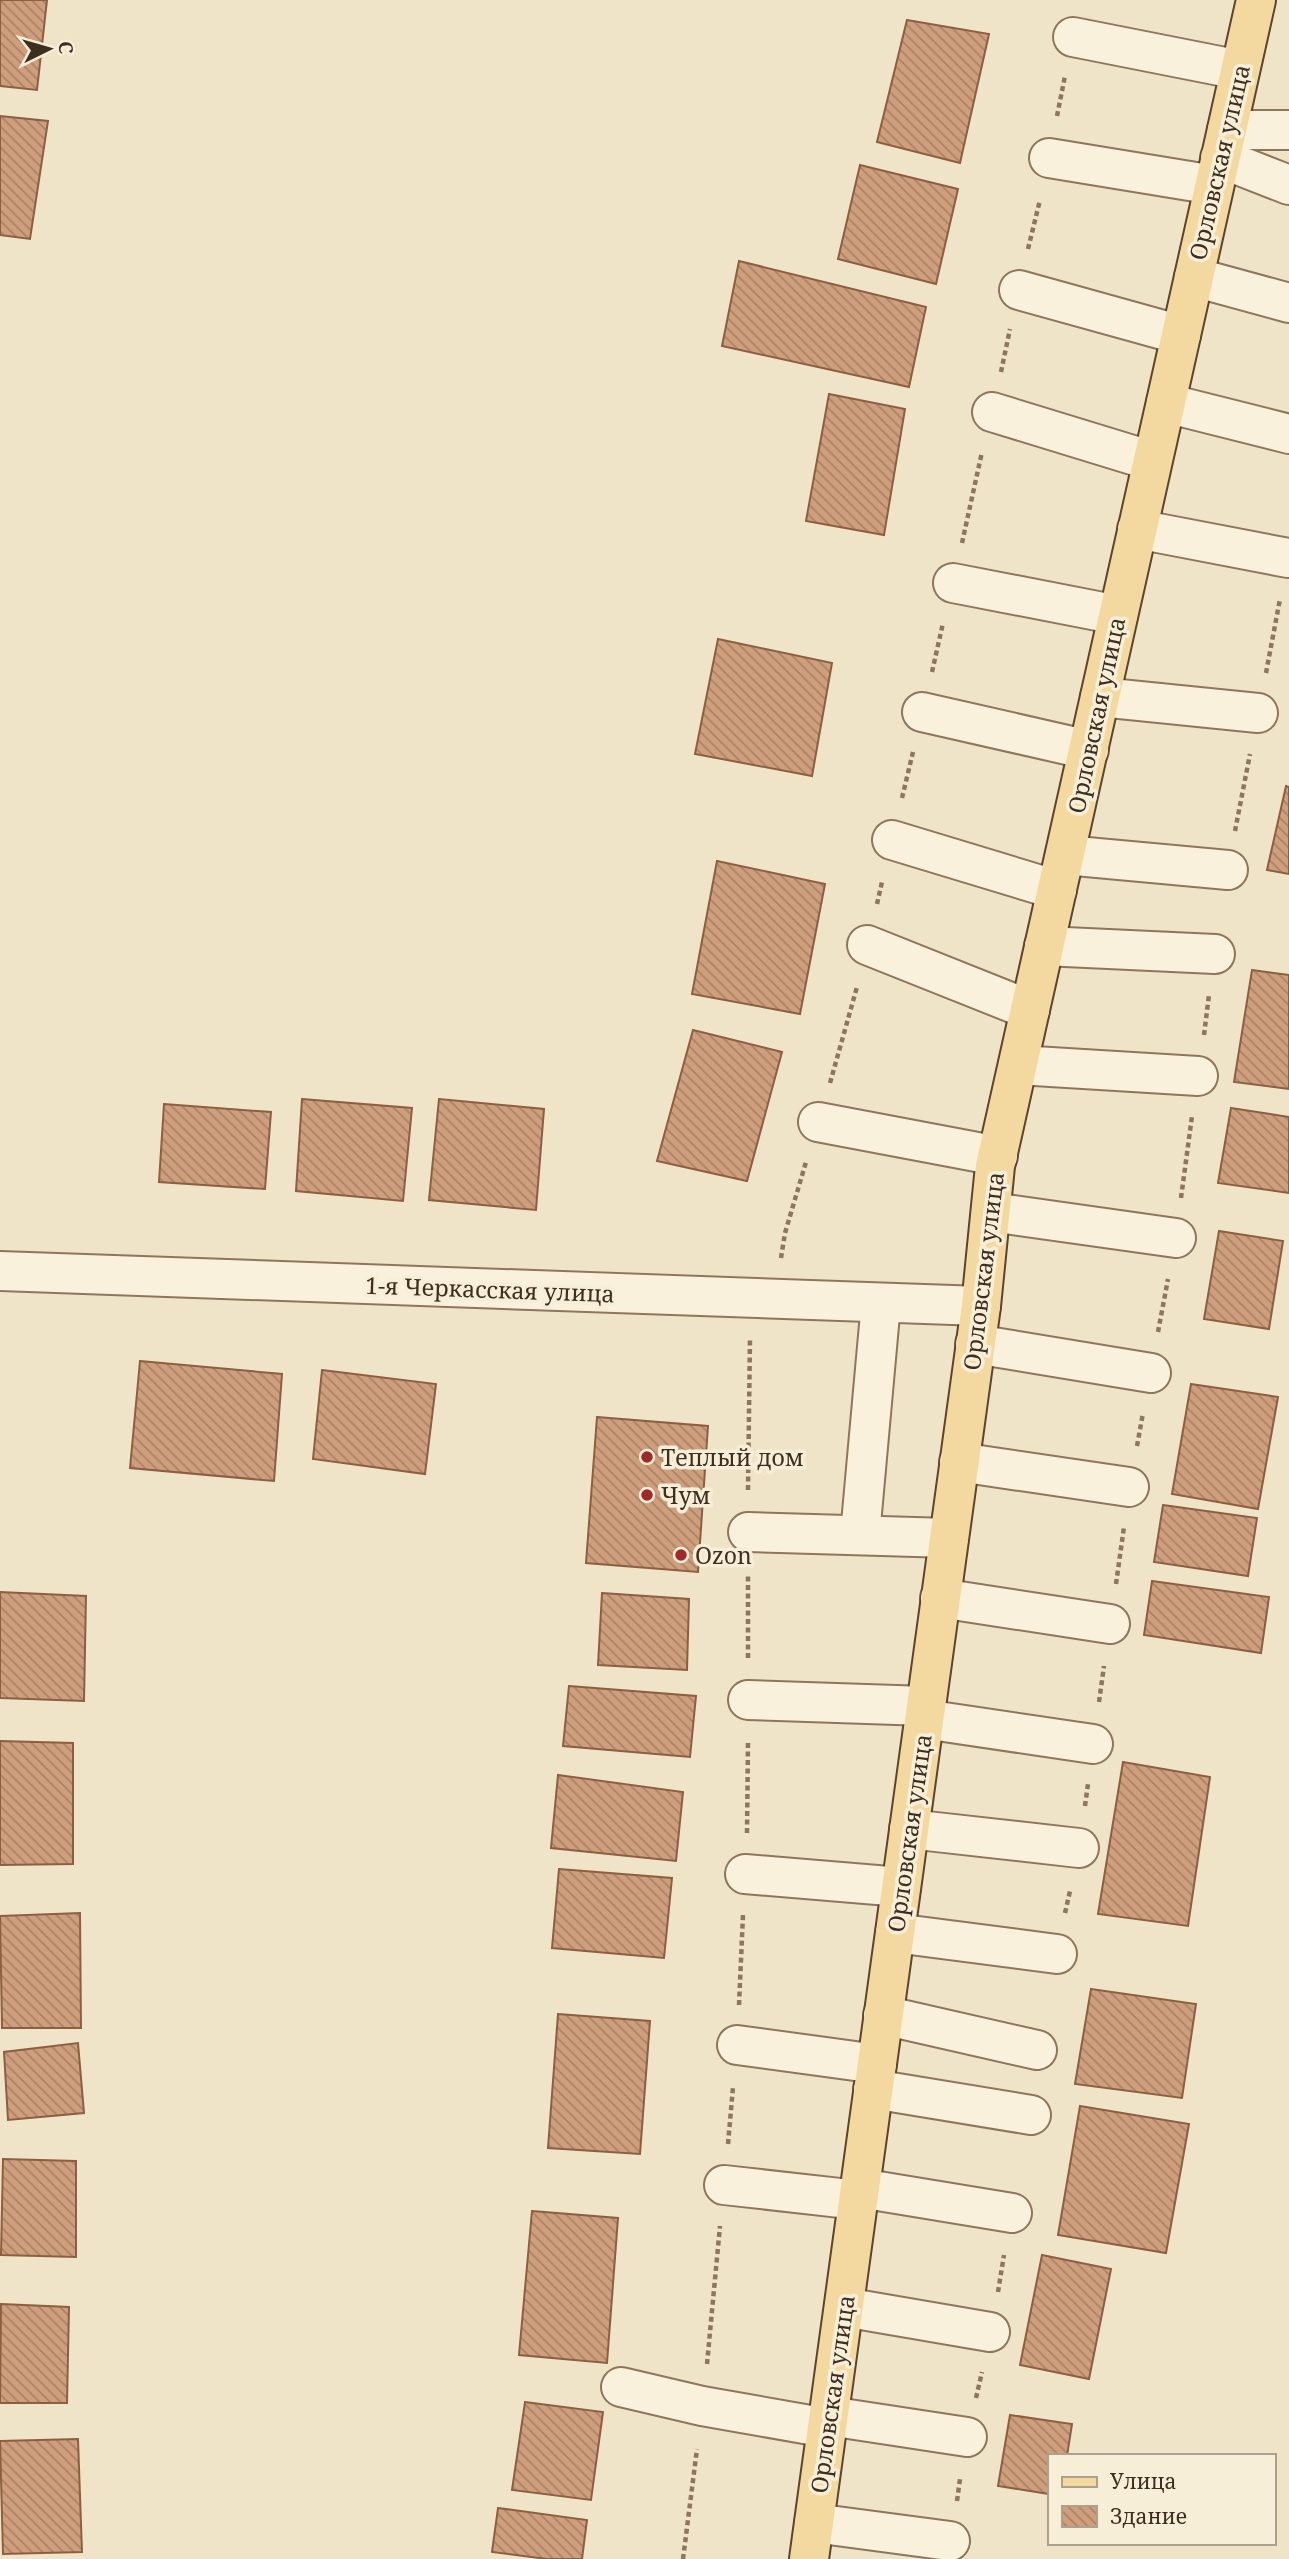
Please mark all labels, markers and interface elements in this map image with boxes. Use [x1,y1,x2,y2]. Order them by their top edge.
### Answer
north arrow [14,14,84,84]
text: С [52,40,79,55]
street label: Орловская улица [1181,61,1257,263]
street label: Орловская улица [1060,614,1132,816]
street label: Орловская улица [955,1170,1011,1372]
street label: 1-я Черкасская улица [365,1269,615,1309]
place label: Теплый дом [661,1441,804,1473]
marker: Теплый дом [639,1449,655,1465]
place label: Чум [661,1479,711,1511]
marker: Чум [639,1487,655,1503]
place label: Ozon [695,1539,752,1571]
marker: Ozon [673,1547,689,1563]
street label: Орловская улица [879,1732,939,1934]
street label: Орловская улица [802,2293,862,2495]
legend [1048,2454,1275,2545]
text: Улица [1110,2467,1177,2495]
text: Здание [1110,2502,1187,2530]

